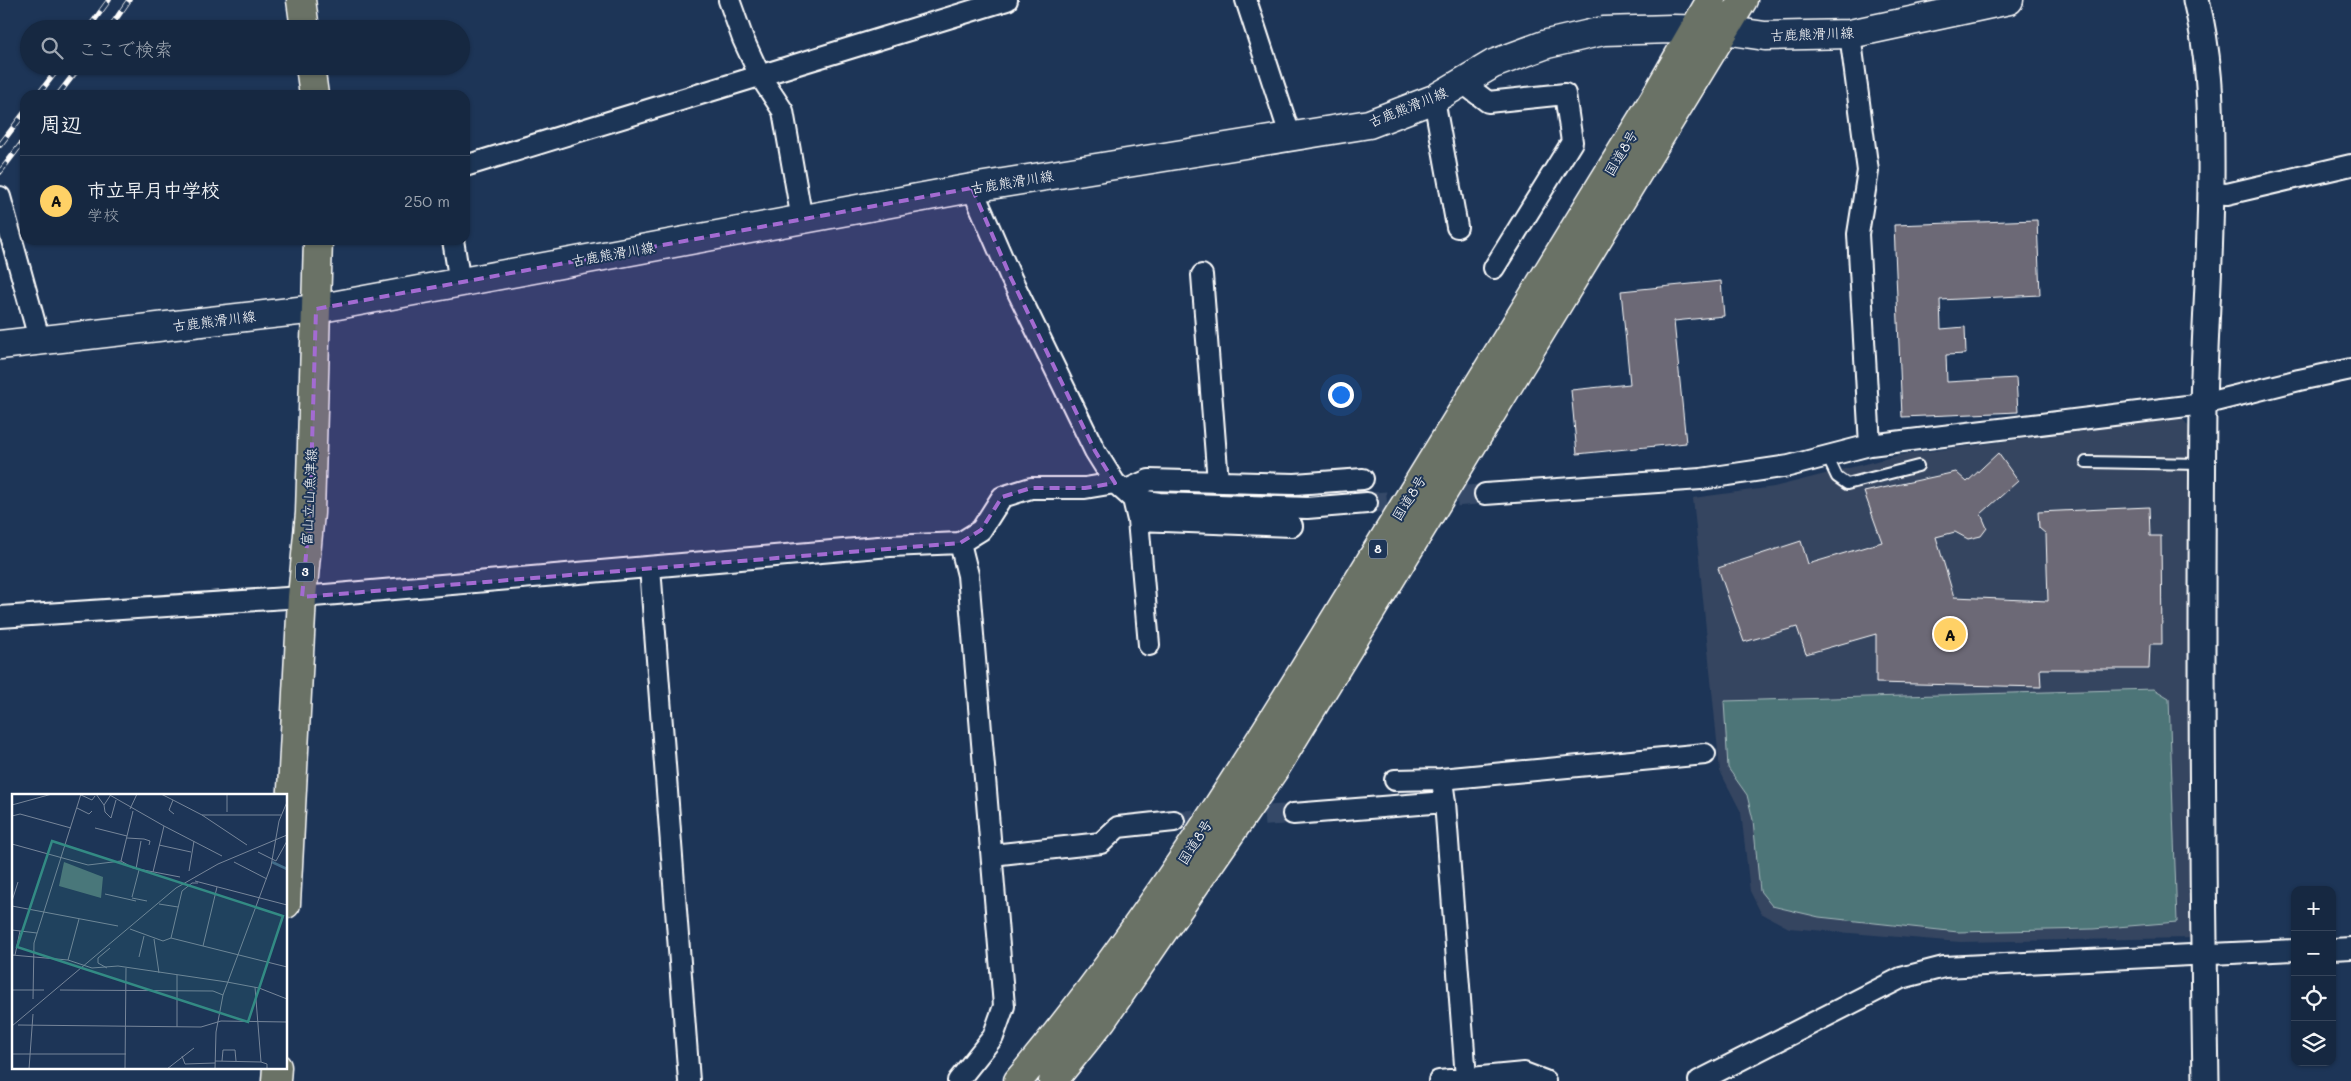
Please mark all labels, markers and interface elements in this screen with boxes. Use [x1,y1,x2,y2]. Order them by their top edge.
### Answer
search box [20,20,470,75]
street label: 古鹿熊滑川線 [1770,23,1854,44]
icon: search [38,34,66,62]
text: ここで検索 [78,36,173,61]
street label: 古鹿熊滑川線 [1365,82,1450,131]
text: 周辺 [40,110,82,137]
street label: 国道8号 [1599,126,1642,179]
street label: 古鹿熊滑川線 [969,166,1055,197]
text: 市立早月中学校 [87,177,220,202]
text: A [50,190,62,211]
text: 250 m [404,190,450,211]
text: 学校 [87,204,119,225]
street label: 古鹿熊滑川線 [570,237,656,270]
street label: 古鹿熊滑川線 [171,306,257,335]
your location [1328,382,1354,408]
street label: 富山立山魚津線 [296,448,321,546]
street label: 国道8号 [1387,471,1430,524]
road number: 8 [1369,540,1387,558]
road number: 3 [296,562,314,582]
pin: A [1934,615,1966,653]
inset map [12,794,288,1068]
street label: 国道8号 [1173,815,1216,868]
map controls [2291,886,2336,1066]
button: + [2291,886,2336,931]
button: − [2291,931,2336,976]
button: locate [2291,976,2336,1021]
button: layers [2291,1021,2336,1066]

